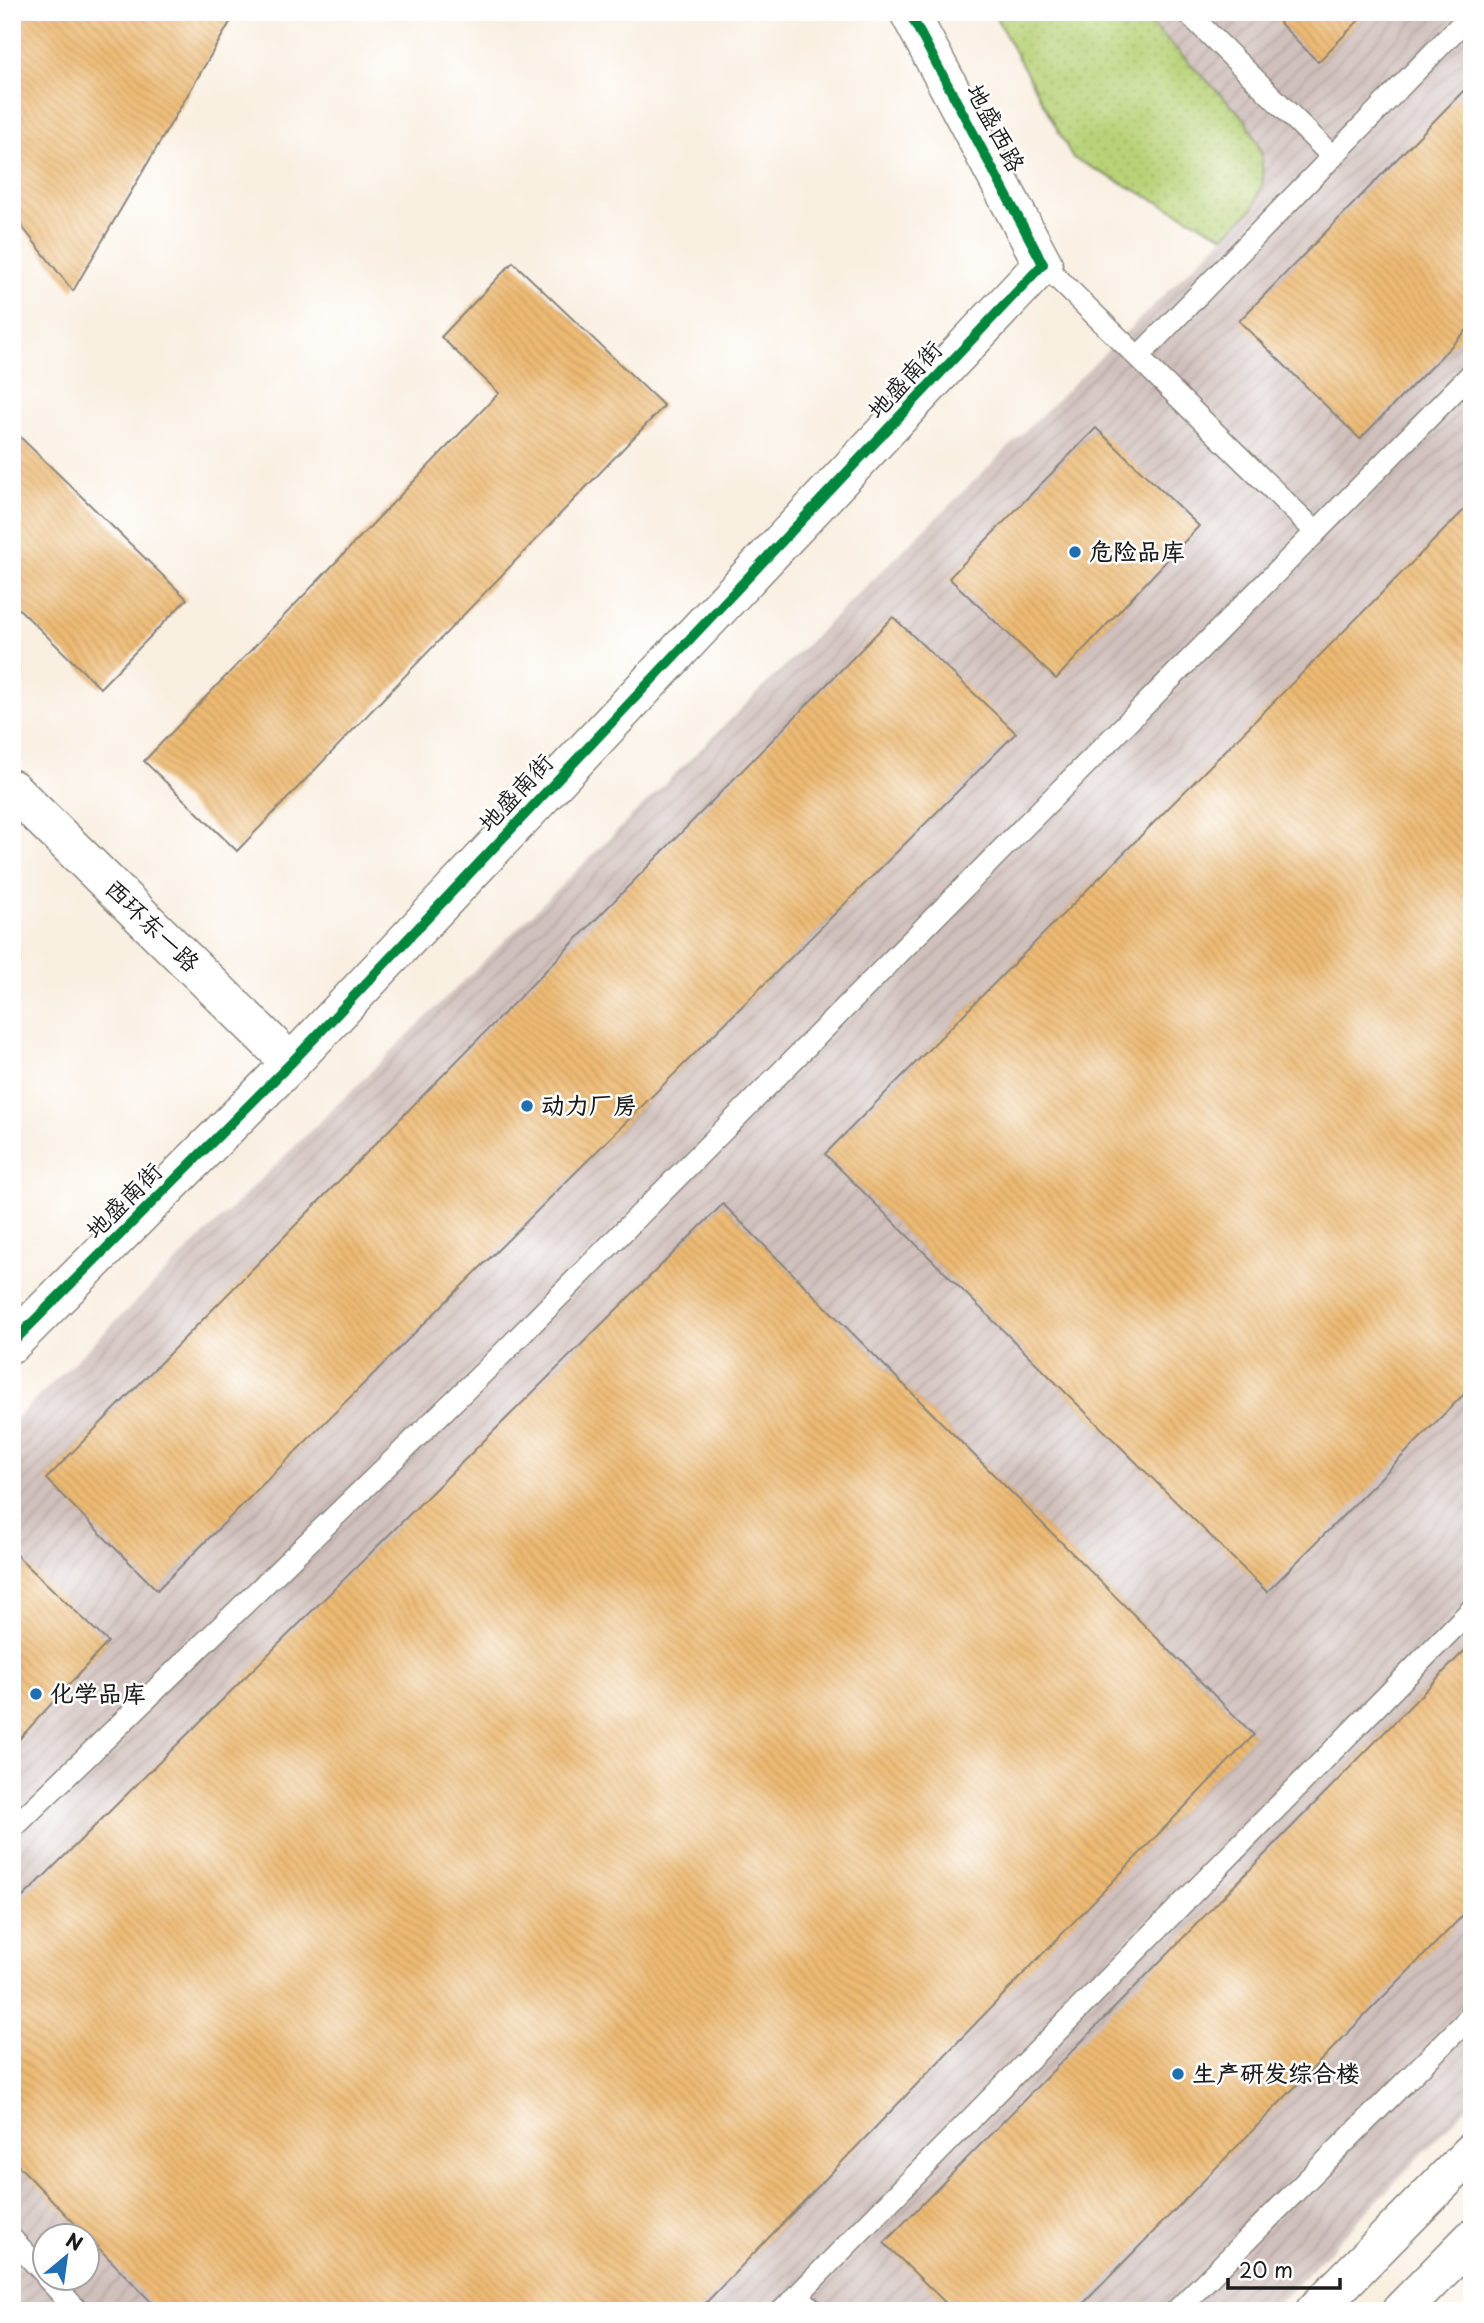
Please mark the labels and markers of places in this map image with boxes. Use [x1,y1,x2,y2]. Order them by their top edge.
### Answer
place label: 危险品库 [1089,532,1185,568]
marker: 危险品库 [1067,544,1083,560]
place label: 动力厂房 [541,1086,637,1122]
marker: 动力厂房 [519,1098,535,1114]
place label: 化学品库 [50,1674,146,1710]
marker: 化学品库 [28,1686,44,1702]
place label: 生产研发综合楼 [1192,2054,1360,2090]
marker: 生产研发综合楼 [1170,2066,1186,2082]

